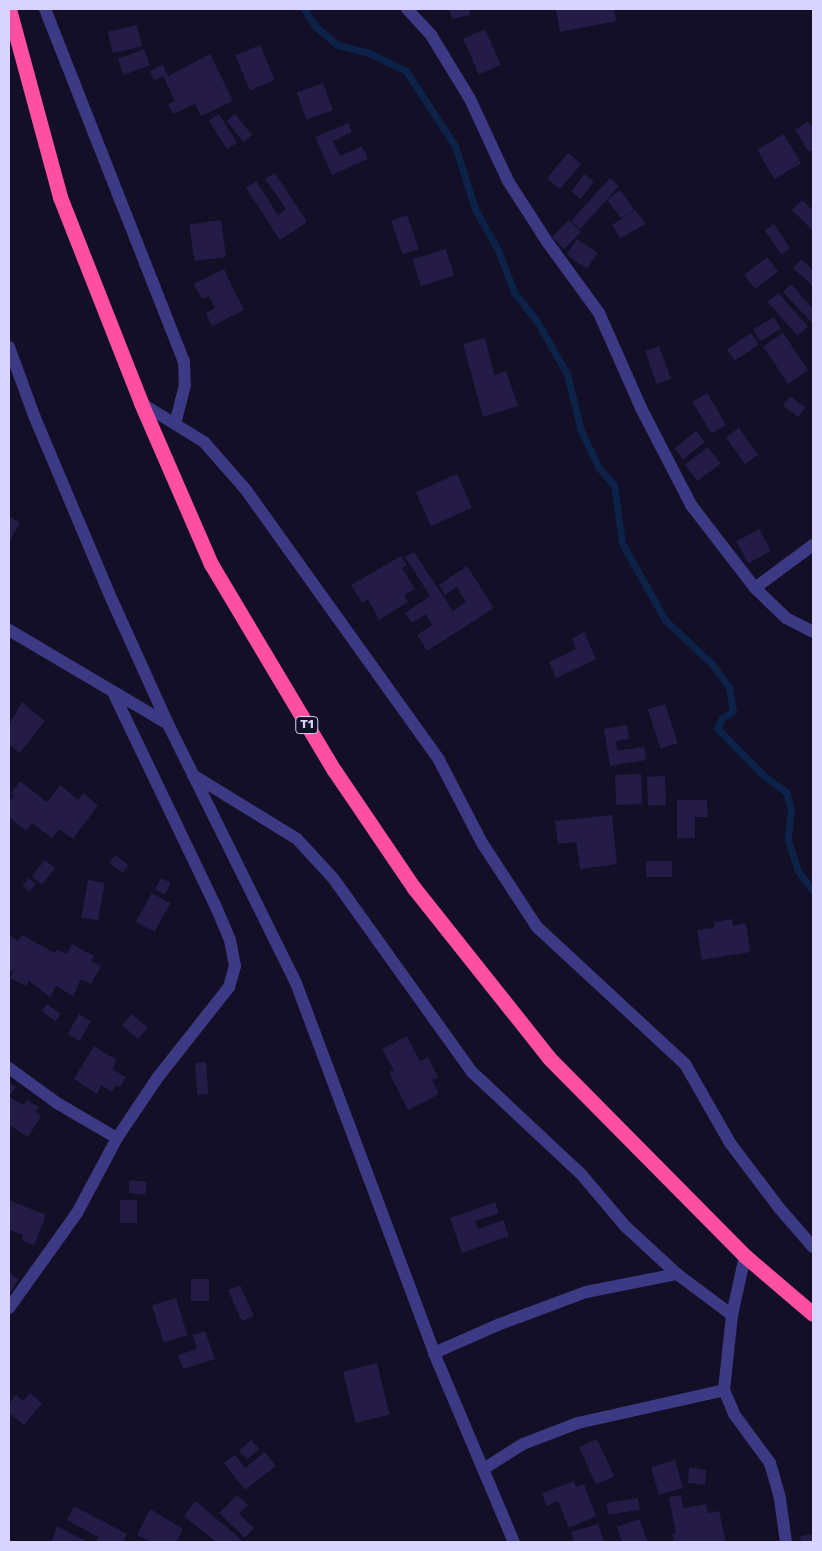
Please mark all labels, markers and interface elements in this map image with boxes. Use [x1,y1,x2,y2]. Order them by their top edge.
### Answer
road number: T1 [294,716,320,734]

